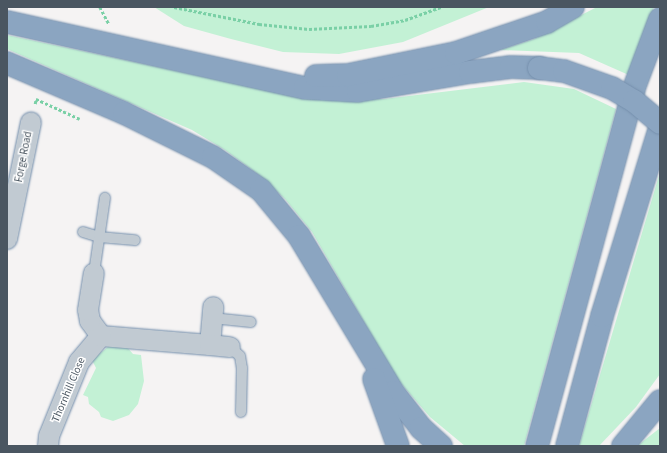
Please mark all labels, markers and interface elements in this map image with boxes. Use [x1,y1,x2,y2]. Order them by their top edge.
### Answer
street label: Forge Road [13,130,35,184]
street label: Thornhill Close [49,356,89,424]

